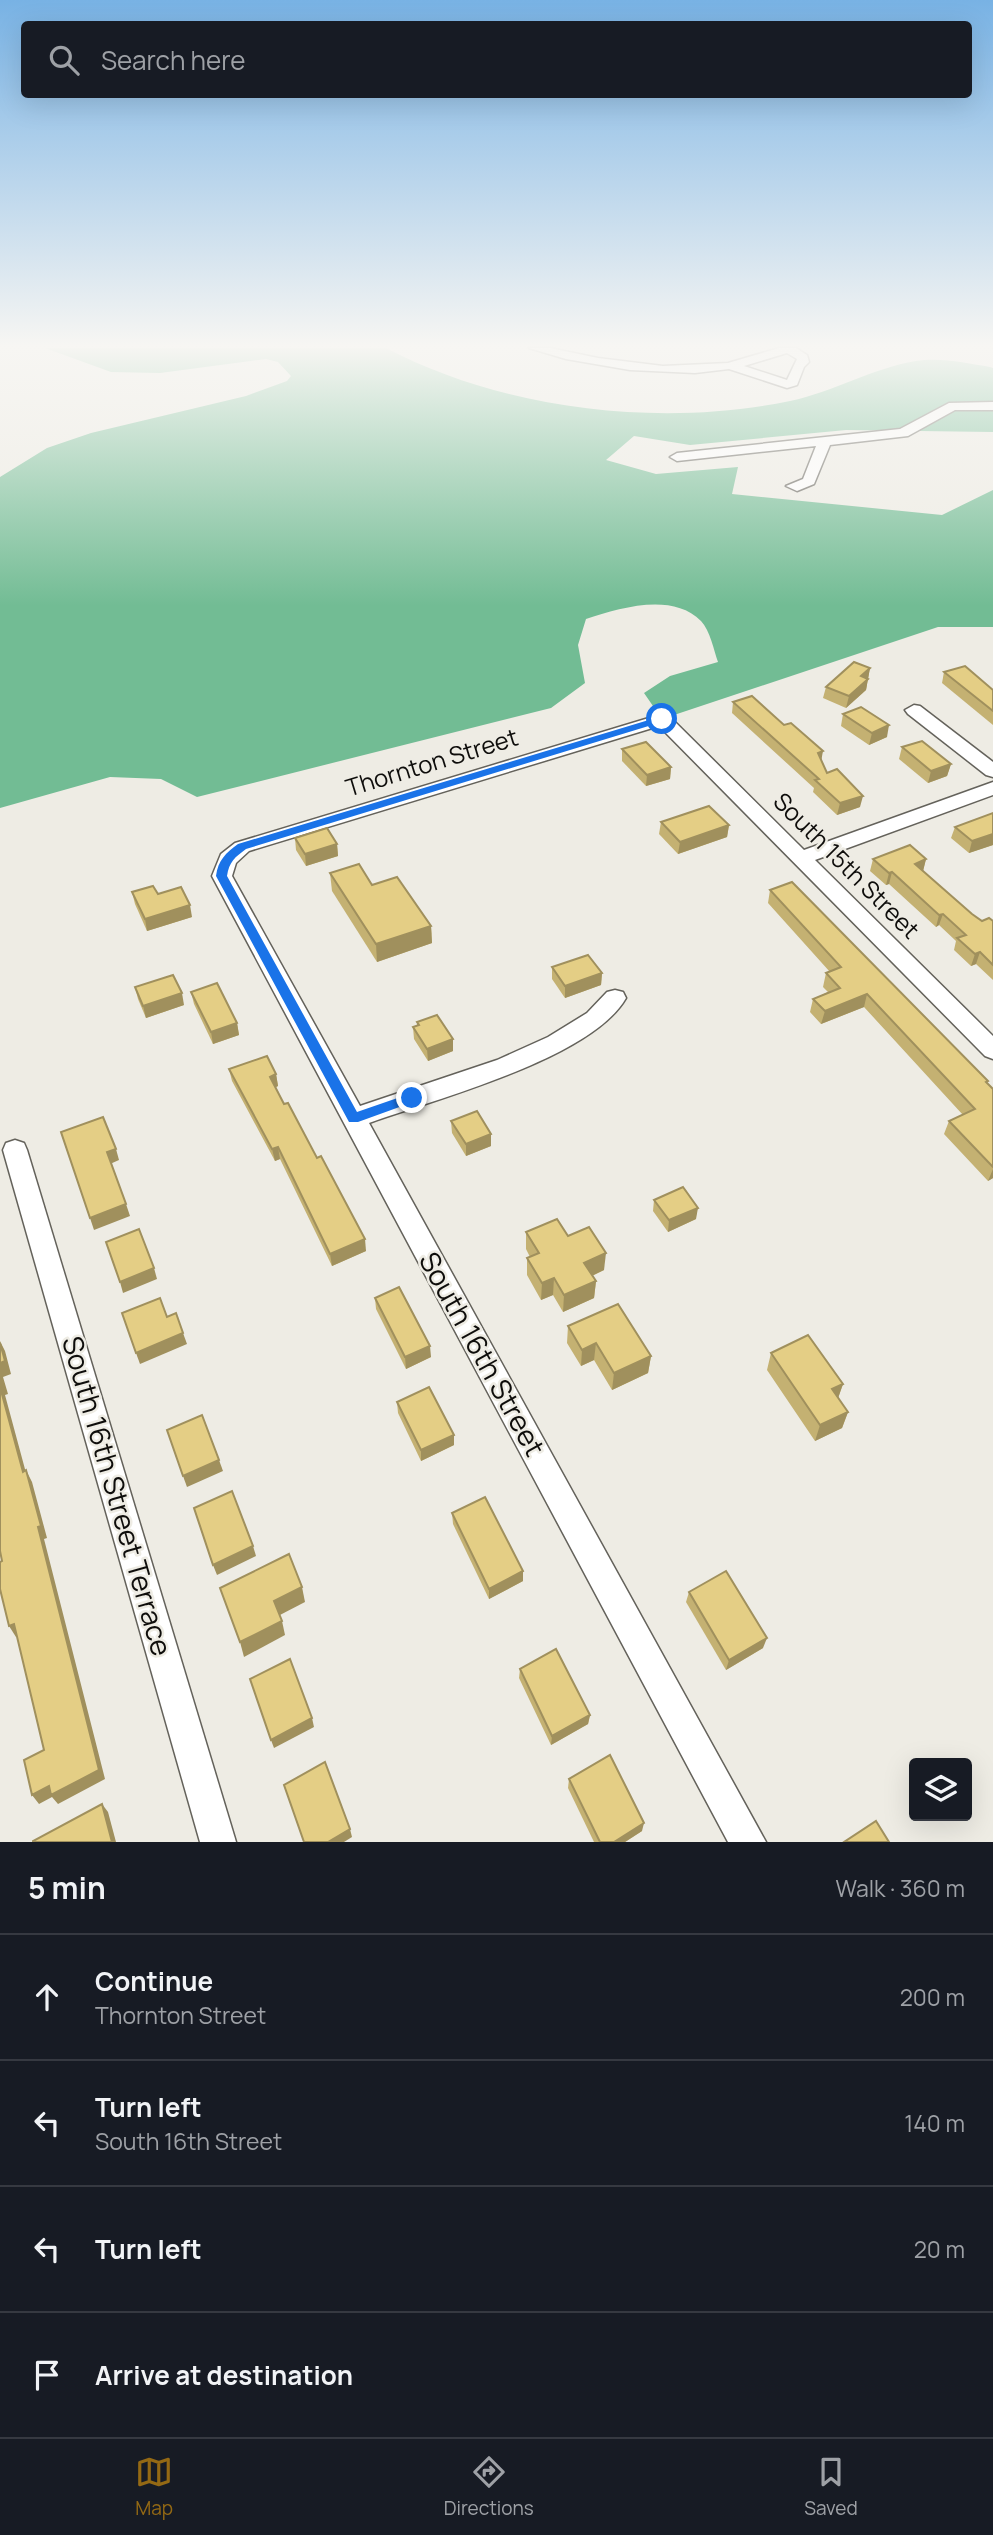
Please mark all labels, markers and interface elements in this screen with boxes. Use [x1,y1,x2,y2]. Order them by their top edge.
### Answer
search box [21,21,972,98]
icon: search [45,41,83,79]
text: Search here [101,42,246,78]
route start [646,703,677,734]
street label: Thornton Street [341,720,522,803]
street label: South 15th Street [767,785,927,945]
route end [396,1082,427,1113]
street label: South 16th Street [411,1245,555,1462]
street label: South 16th Street Terrace [54,1331,182,1660]
map controls [909,1758,972,1821]
button: layers [909,1758,972,1821]
text: 5 min [28,1867,106,1908]
text: Walk · 360 m [835,1872,965,1904]
text: Continue [95,1963,213,1999]
icon: ahead [28,1978,66,2016]
text: 200 m [900,1981,965,2013]
text: Thornton Street [95,1999,266,2031]
text: Turn left [95,2089,202,2125]
icon: left [28,2104,66,2142]
text: 140 m [904,2107,965,2139]
text: South 16th Street [95,2125,282,2157]
icon: left [28,2230,66,2268]
text: Turn left [95,2231,202,2267]
text: 20 m [914,2233,965,2265]
icon: arrive [28,2356,66,2394]
text: Arrive at destination [95,2357,353,2393]
tab: Map [135,2453,173,2521]
tab: Directions [444,2453,534,2521]
tab: Saved [804,2453,858,2521]

